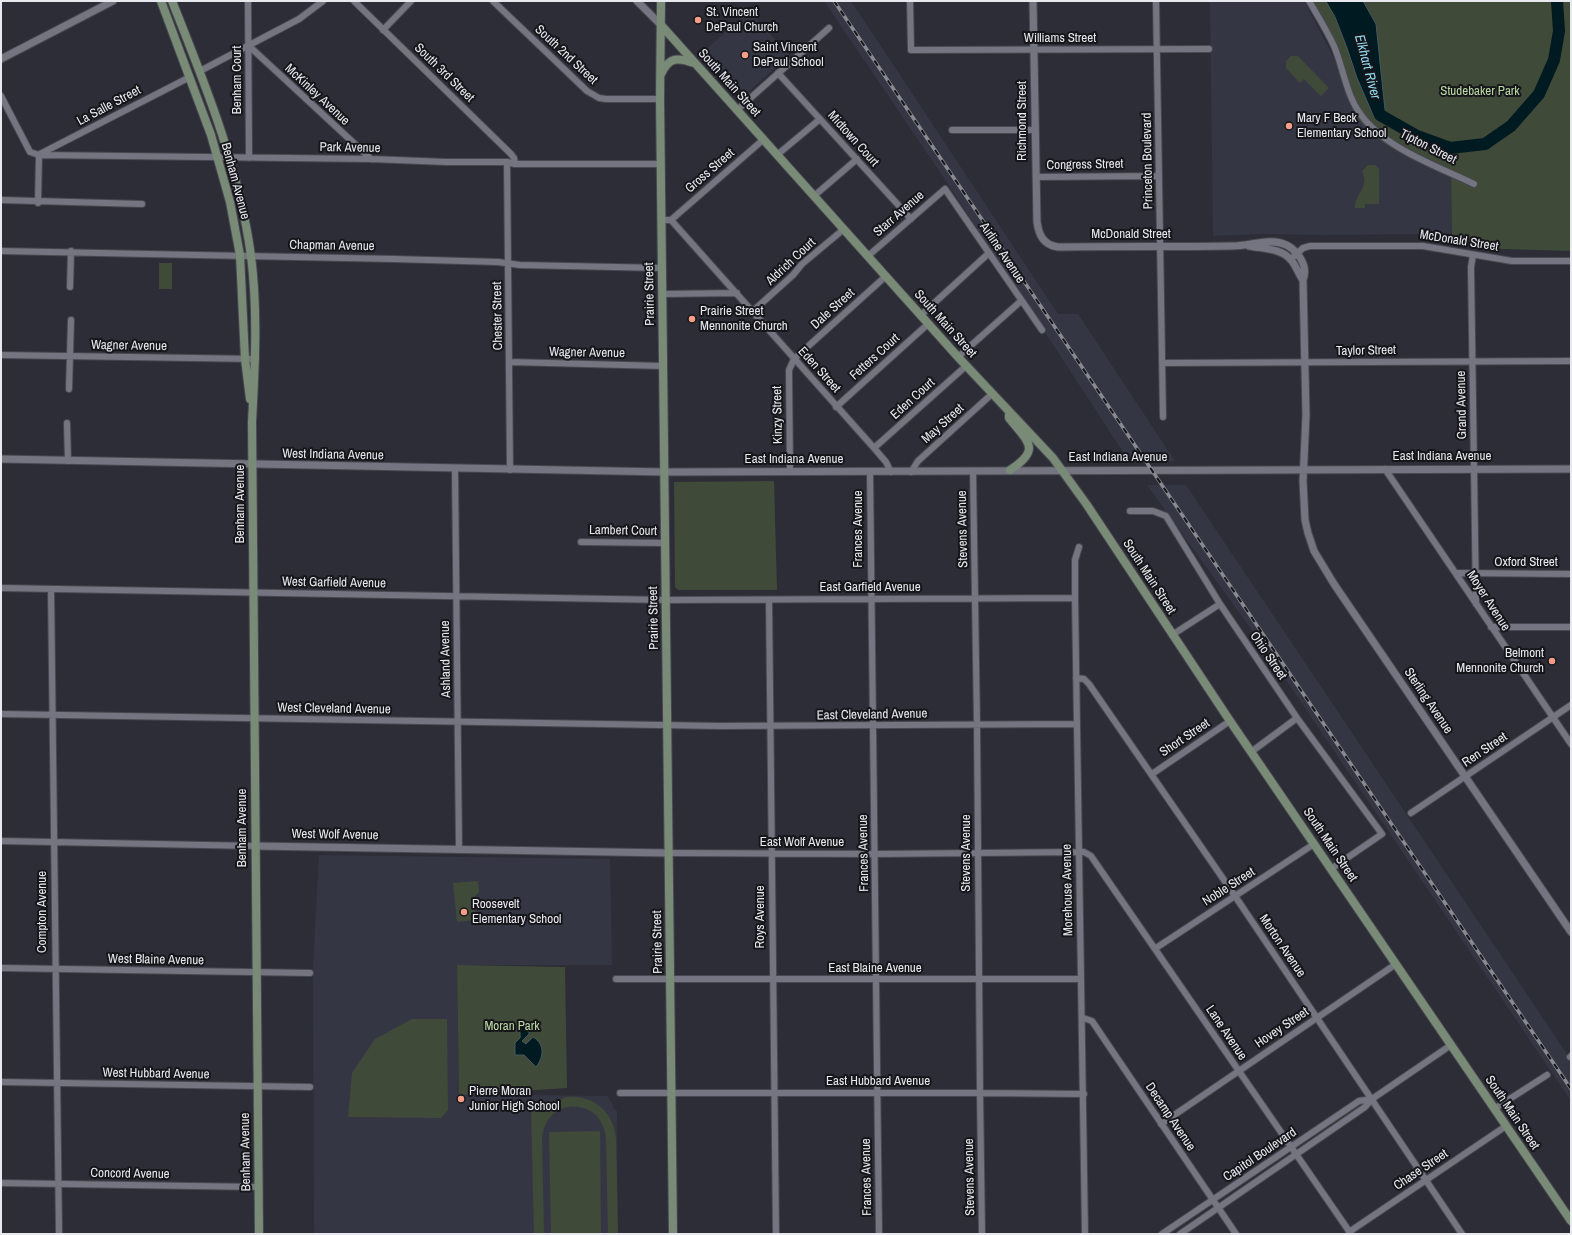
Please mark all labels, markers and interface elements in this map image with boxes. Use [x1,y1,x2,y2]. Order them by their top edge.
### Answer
place label: St. Vincent DePaul Church [706,5,778,36]
marker: St. Vincent DePaul Church [693,15,703,25]
street label: South 2nd Street [531,22,601,88]
street label: Williams Street [1024,31,1096,47]
water label: Elkhart River [1350,33,1384,101]
street label: South 3rd Street [411,40,477,106]
place label: Saint Vincent DePaul School [753,40,824,71]
street label: Benham Court [230,46,246,114]
street label: South Main Street [694,46,764,120]
marker: Saint Vincent DePaul School [740,50,750,60]
street label: McKinley Avenue [281,61,353,129]
street label: Richmond Street [1015,81,1031,161]
street label: La Salle Street [74,83,144,129]
park label: Studebaker Park [1440,84,1520,100]
street label: Midtown Court [824,108,882,170]
place label: Mary F Beck Elementary School [1297,111,1386,142]
street label: Princeton Boulevard [1139,113,1157,209]
marker: Mary F Beck Elementary School [1284,121,1294,131]
street label: Tipton Street [1397,126,1459,168]
street label: Park Avenue [319,140,381,156]
street label: Benham Avenue [217,141,253,221]
street label: Gross Street [682,145,738,197]
street label: Congress Street [1046,157,1124,173]
street label: Starr Avenue [870,188,928,240]
street label: Airline Avenue [976,220,1028,286]
street label: McDonald Street [1091,227,1171,243]
street label: McDonald Street [1419,227,1499,255]
street label: Aldrich Court [763,235,819,289]
street label: Chapman Avenue [289,237,375,255]
street label: Prairie Street [642,262,658,326]
street label: Chester Street [490,282,506,350]
street label: Dale Street [808,285,858,333]
street label: South Main Street [910,287,980,361]
place label: Prairie Street Mennonite Church [700,304,788,335]
marker: Prairie Street Mennonite Church [687,314,697,324]
street label: Fetters Court [847,331,903,383]
street label: Wagner Avenue [91,338,167,354]
street label: Taylor Street [1336,343,1396,359]
street label: Eden Street [794,344,844,396]
street label: Wagner Avenue [549,345,625,361]
street label: Grand Avenue [1454,371,1470,439]
street label: Eden Court [888,375,938,423]
street label: Kinzy Street [770,386,786,444]
street label: May Street [919,401,967,447]
street label: West Indiana Avenue [282,446,384,464]
street label: East Indiana Avenue [1393,449,1491,465]
street label: East Indiana Avenue [1069,450,1167,466]
street label: East Indiana Avenue [745,452,843,468]
street label: Benham Avenue [233,465,249,543]
street label: Frances Avenue [851,490,867,568]
street label: Stevens Avenue [955,490,971,568]
street label: Lambert Court [589,523,657,539]
street label: South Main Street [1119,537,1179,617]
street label: Oxford Street [1494,555,1558,571]
street label: Moyer Avenue [1463,568,1513,634]
street label: West Garfield Avenue [282,574,386,592]
street label: East Garfield Avenue [819,580,921,596]
street label: Prairie Street [646,586,662,650]
street label: Ashland Avenue [438,620,454,698]
street label: Ohio Street [1246,629,1290,683]
place label: Belmont Mennonite Church [1456,646,1544,677]
marker: Belmont Mennonite Church [1547,656,1557,666]
street label: Sterling Avenue [1400,665,1456,737]
street label: West Cleveland Avenue [277,700,391,718]
street label: East Cleveland Avenue [817,706,927,724]
street label: Short Street [1157,716,1213,760]
street label: Ren Street [1460,729,1510,771]
street label: Benham Avenue [235,789,251,867]
street label: South Main Street [1300,805,1360,885]
street label: Frances Avenue [856,814,872,892]
street label: Stevens Avenue [959,814,975,892]
street label: West Wolf Avenue [291,826,379,844]
street label: East Wolf Avenue [760,835,844,851]
street label: Morehouse Avenue [1059,844,1077,936]
street label: Noble Street [1200,864,1258,910]
street label: Compton Avenue [35,871,51,953]
street label: Roys Avenue [753,885,769,949]
place label: Roosevelt Elementary School [472,897,561,928]
marker: Roosevelt Elementary School [459,907,469,917]
street label: Prairie Street [650,910,666,974]
street label: Morton Avenue [1255,912,1309,980]
street label: West Blaine Avenue [108,951,204,969]
street label: East Blaine Avenue [828,961,922,977]
street label: Lane Avenue [1202,1003,1250,1063]
street label: Hovey Street [1252,1004,1312,1052]
park label: Moran Park [484,1019,540,1035]
street label: West Hubbard Avenue [102,1065,210,1083]
street label: South Main Street [1482,1073,1542,1153]
street label: East Hubbard Avenue [826,1074,930,1090]
street label: Decamp Avenue [1142,1080,1198,1154]
place label: Pierre Moran Junior High School [469,1084,560,1115]
marker: Pierre Moran Junior High School [456,1094,466,1104]
street label: Benham Avenue [238,1113,254,1191]
street label: Capitol Boulevard [1221,1125,1299,1185]
street label: Frances Avenue [859,1138,875,1216]
street label: Stevens Avenue [962,1138,978,1216]
street label: Chase Street [1391,1146,1451,1194]
street label: Concord Avenue [90,1166,170,1182]

